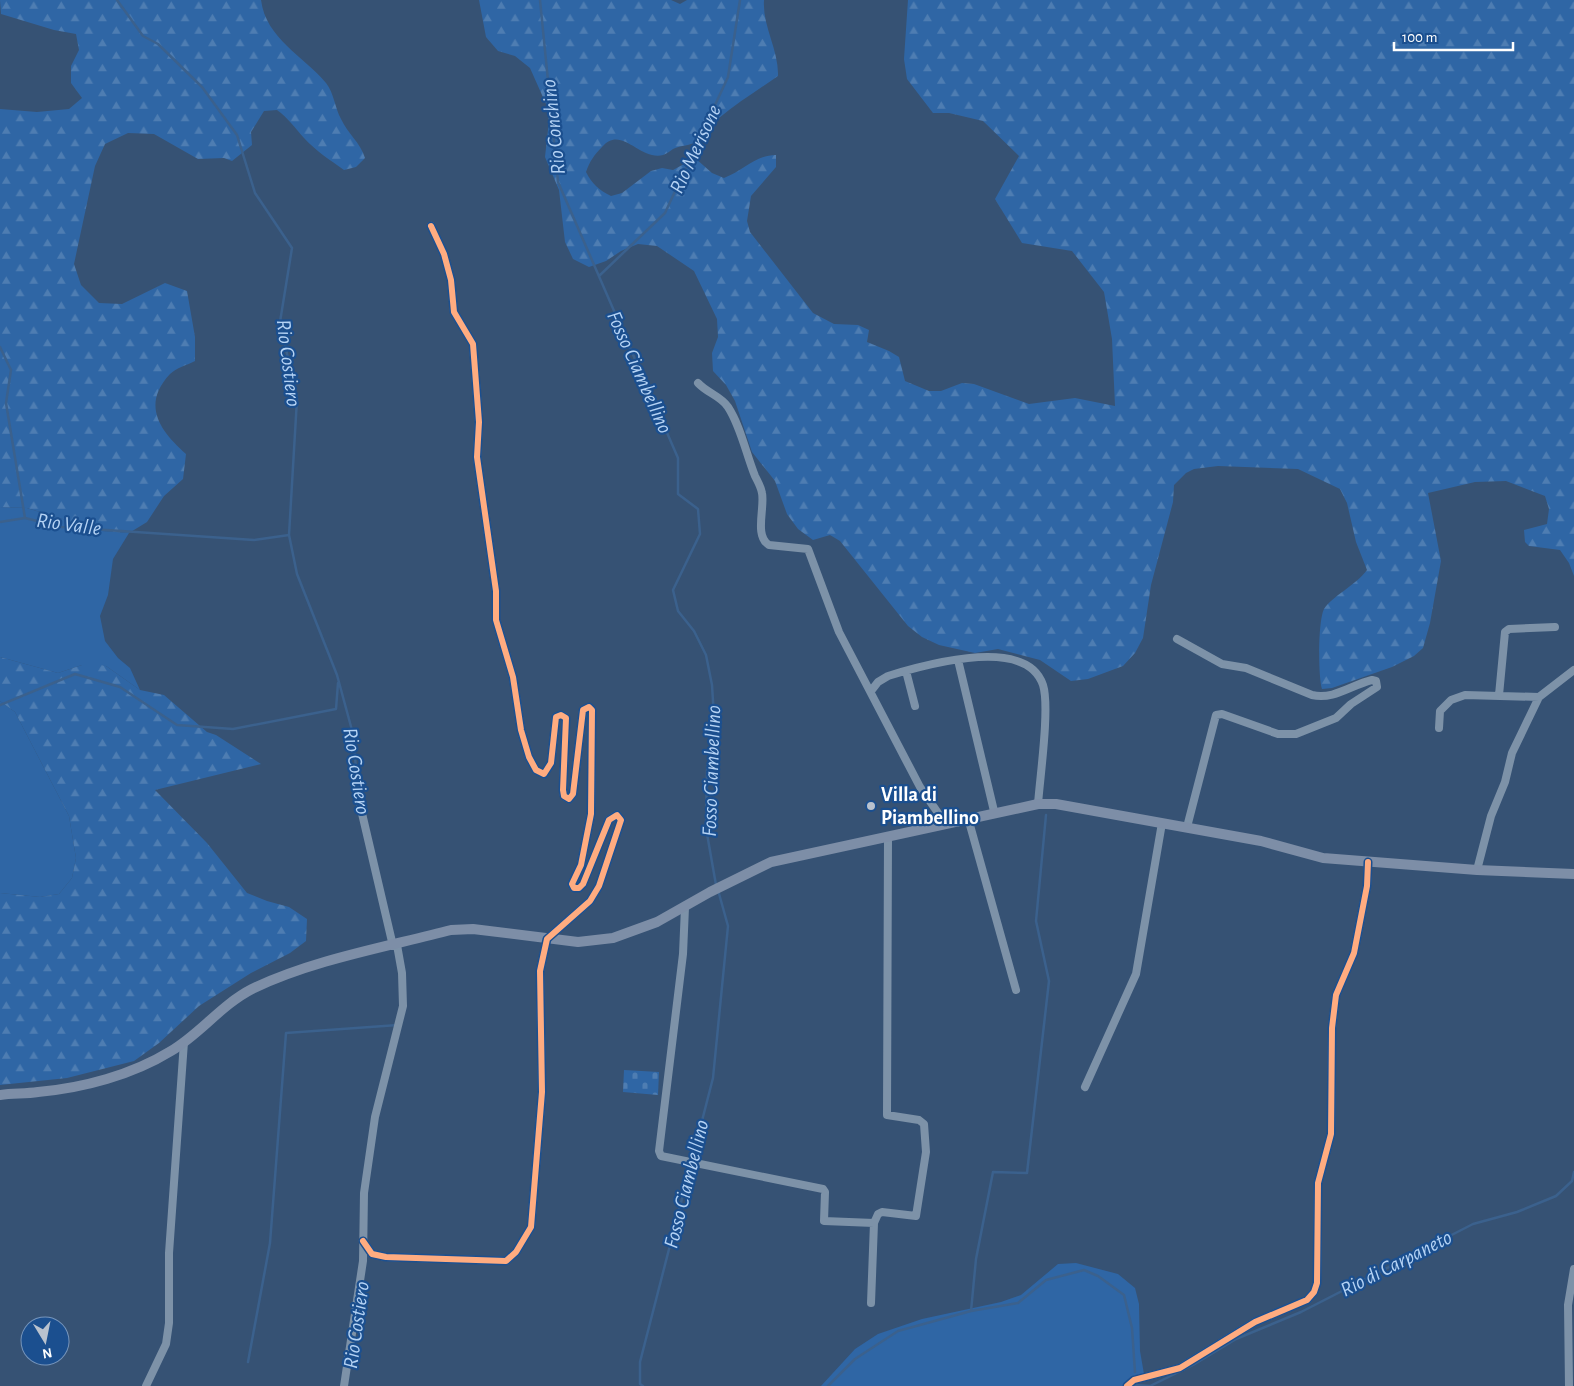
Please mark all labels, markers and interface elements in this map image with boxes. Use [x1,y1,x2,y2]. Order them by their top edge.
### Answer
scale bar [1394,20,1513,52]
text: 100 m [1402,30,1437,45]
water label: Rio Conchino [538,78,569,176]
water label: Rio Merisone [666,102,725,197]
water label: Fosso Ciambellino [603,308,676,437]
water label: Rio Costiero [273,318,304,408]
water label: Rio Valle [35,510,103,539]
water label: Fosso Ciambellino [699,705,724,837]
water label: Rio Costiero [339,726,374,816]
place label: Villa di Piambellino [881,785,979,828]
marker: Villa di Piambellino [865,800,877,812]
water label: Fosso Ciambellino [660,1118,713,1251]
water label: Rio di Carpaneto [1337,1226,1456,1301]
water label: Rio Costiero [340,1280,373,1370]
north arrow [20,1316,70,1366]
text: N [41,1345,53,1361]

